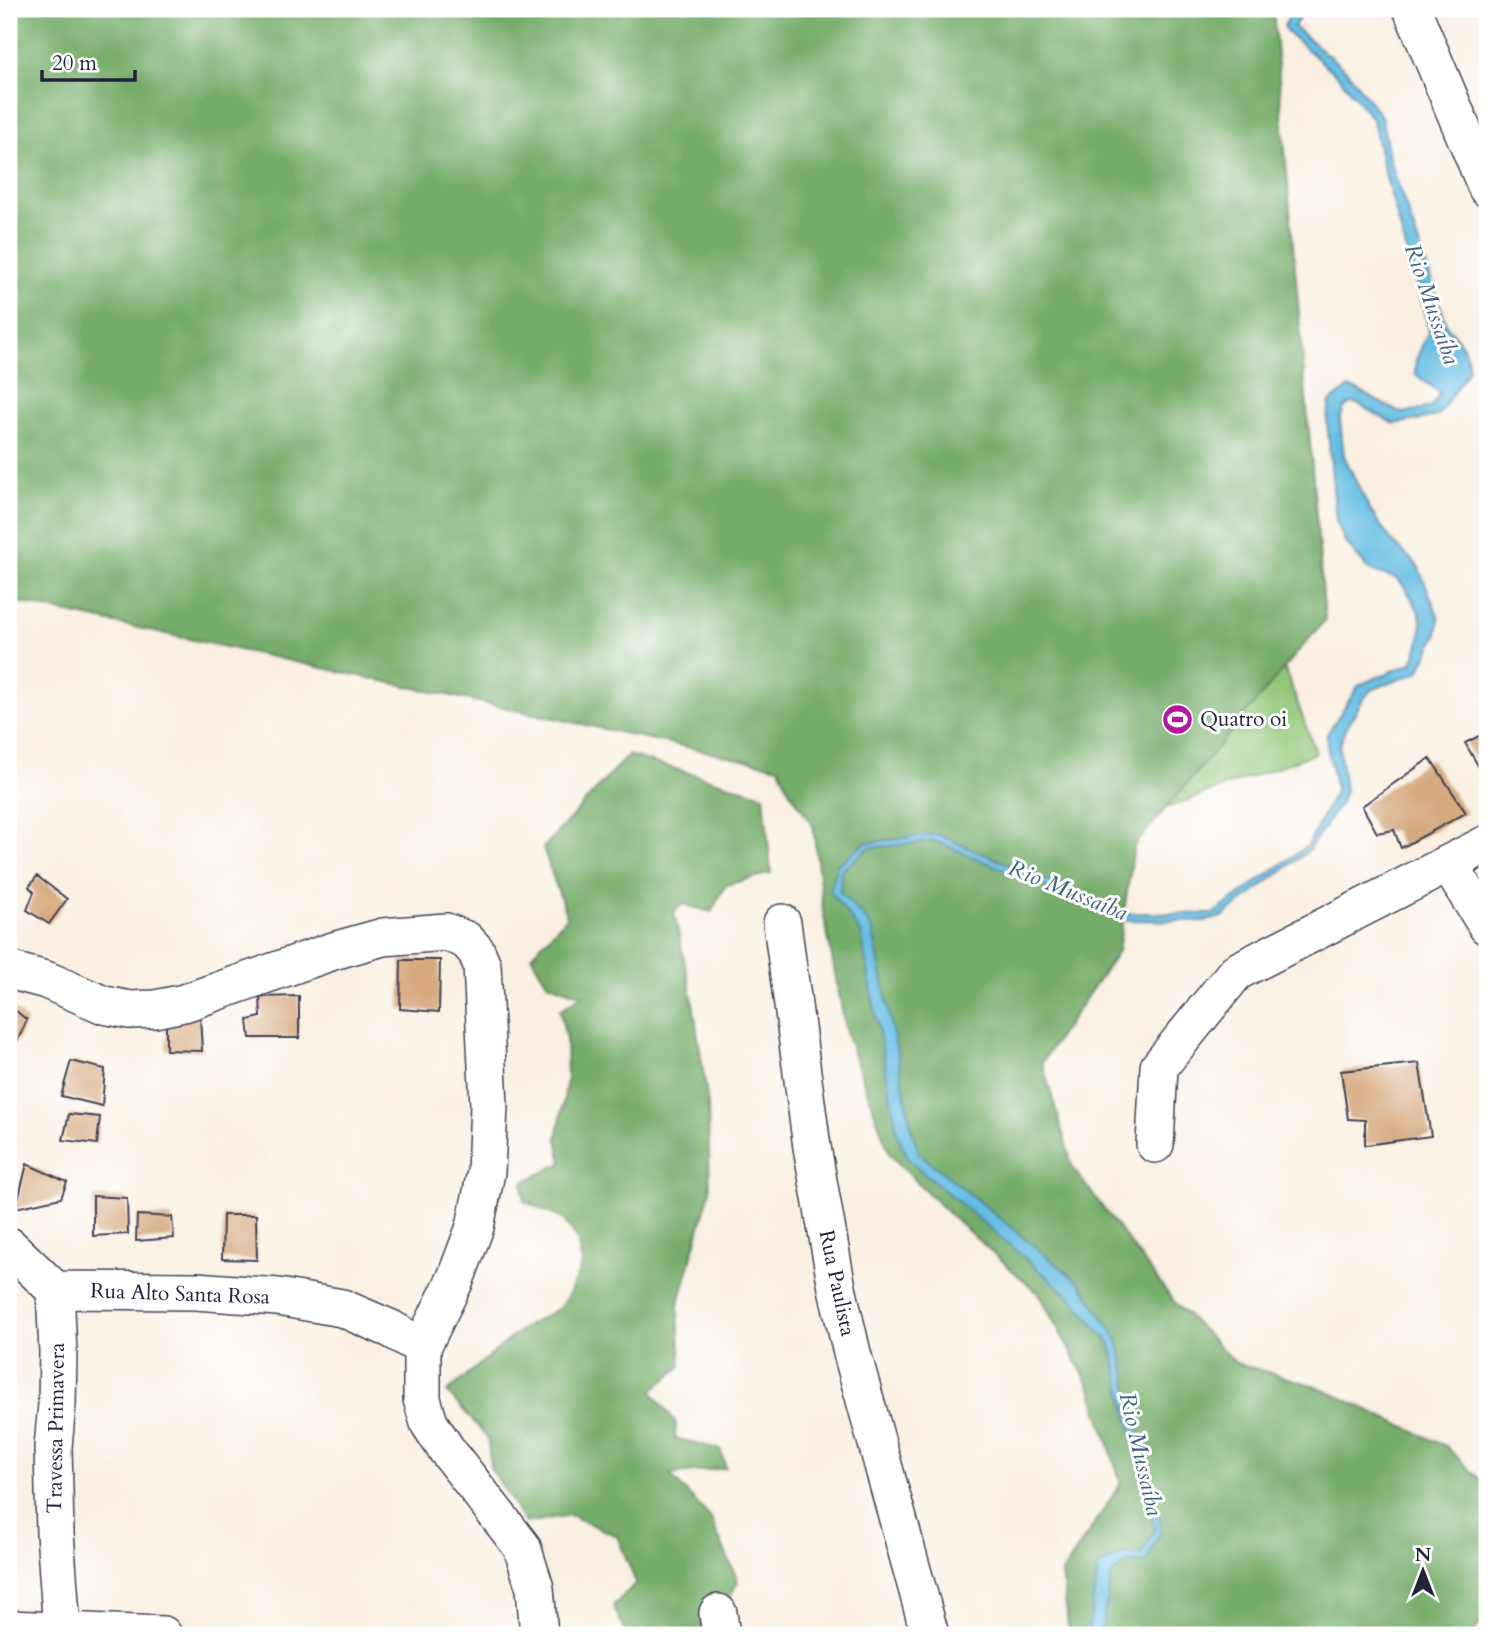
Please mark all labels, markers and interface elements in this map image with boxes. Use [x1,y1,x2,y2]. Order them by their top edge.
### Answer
scale bar [42,38,135,82]
text: 20 m [52,49,97,78]
water label: Rio Mussaíba [1397,239,1467,369]
sports icon: Quatro oi [1160,702,1194,736]
place label: Quatro oi [1200,705,1287,734]
water label: Rio Mussaíba [1004,852,1132,928]
street label: Rua Paulista [812,1227,862,1339]
street label: Rua Alto Santa Rosa [90,1276,270,1312]
street label: Travessa Primavera [40,1342,72,1514]
water label: Rio Mussaíba [1112,1389,1170,1519]
north arrow [1388,1536,1458,1606]
text: N [1415,1542,1432,1568]

